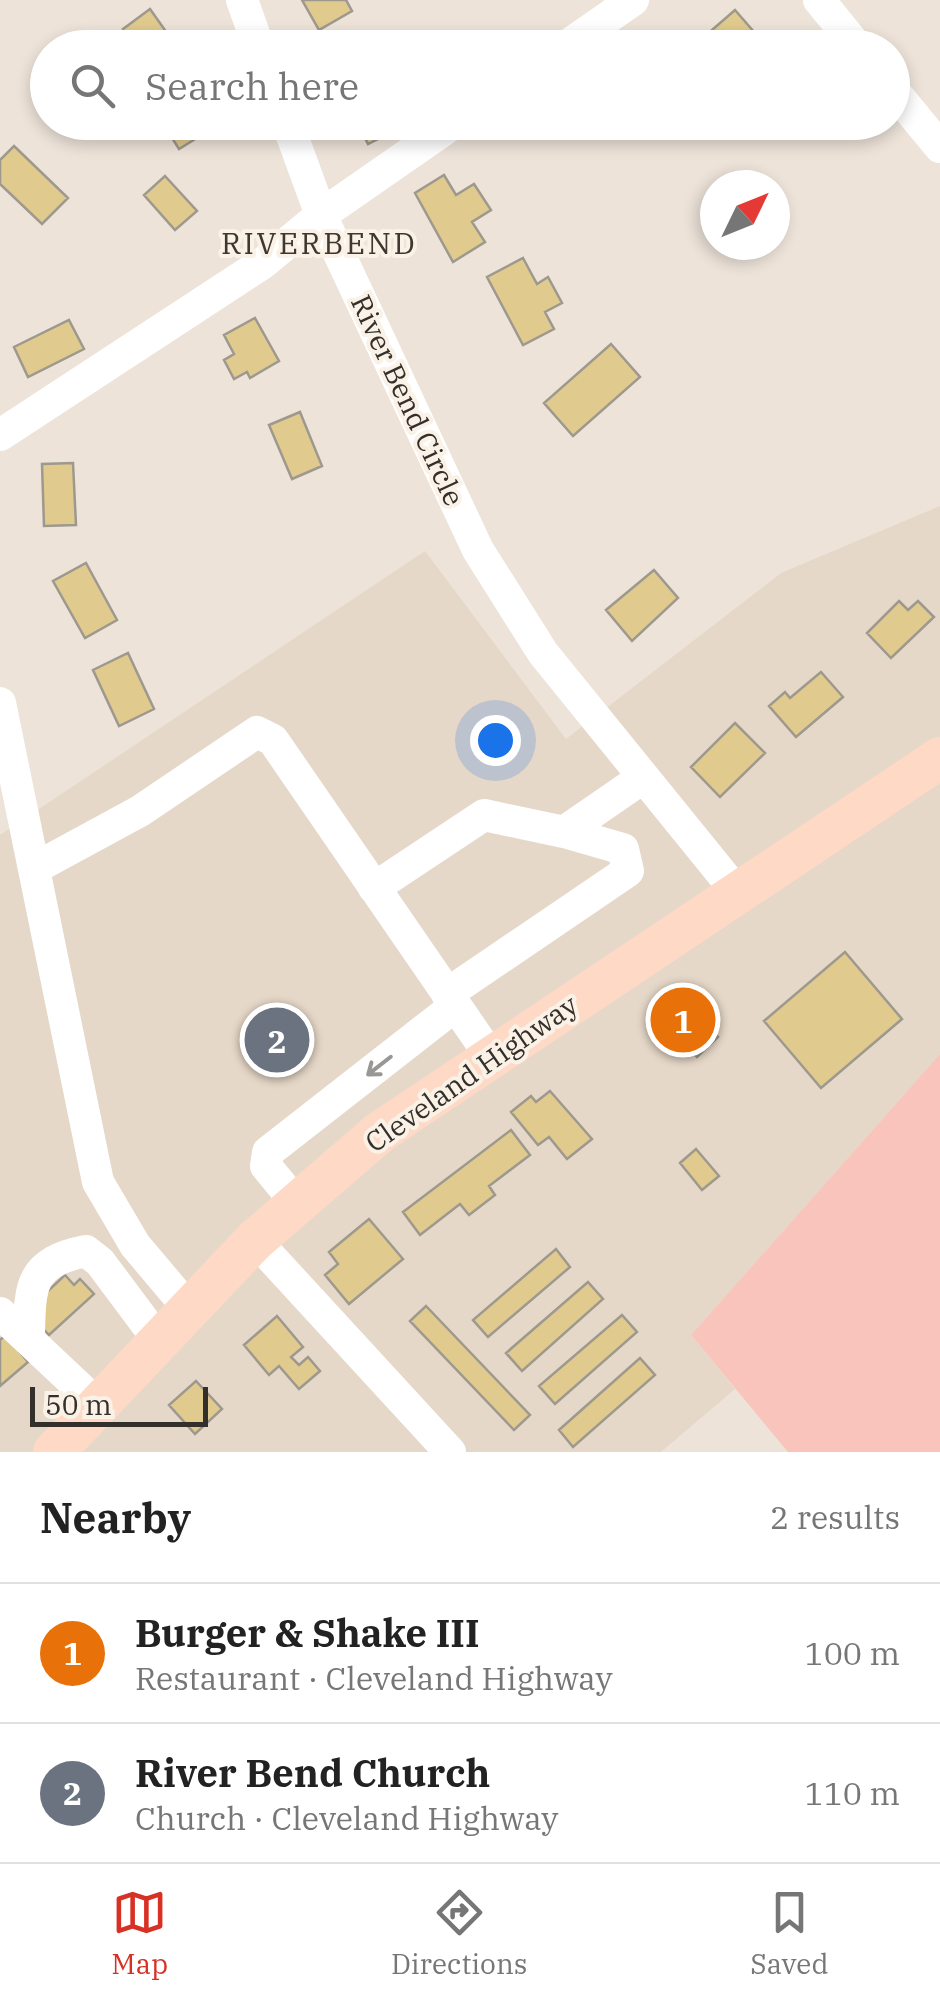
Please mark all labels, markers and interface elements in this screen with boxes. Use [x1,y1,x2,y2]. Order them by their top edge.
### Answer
search box [30,30,910,140]
icon: search [65,58,120,113]
text: Search here [145,61,359,110]
north arrow [700,170,790,260]
district label: RIVERBEND [221,223,417,262]
street label: River Bend Circle [343,289,473,511]
your location [470,715,521,766]
pin: 1 [650,982,716,1058]
street label: Cleveland Highway [358,986,585,1160]
pin: 2 [244,1002,310,1078]
one-way arrow [366,1055,392,1077]
scale bar [30,1382,208,1426]
text: 50 m [45,1386,112,1423]
text: Nearby [40,1490,191,1545]
text: 2 results [770,1496,900,1538]
text: Burger & Shake III [135,1608,480,1657]
text: 1 [63,1632,82,1674]
text: 100 m [804,1632,900,1674]
text: Restaurant · Cleveland Highway [135,1657,613,1699]
text: River Bend Church [135,1748,490,1797]
text: 2 [63,1772,82,1814]
text: 110 m [804,1772,900,1814]
text: Church · Cleveland Highway [135,1797,558,1839]
tab: Map [111,1885,168,1982]
tab: Directions [391,1885,527,1982]
tab: Saved [750,1885,829,1982]

